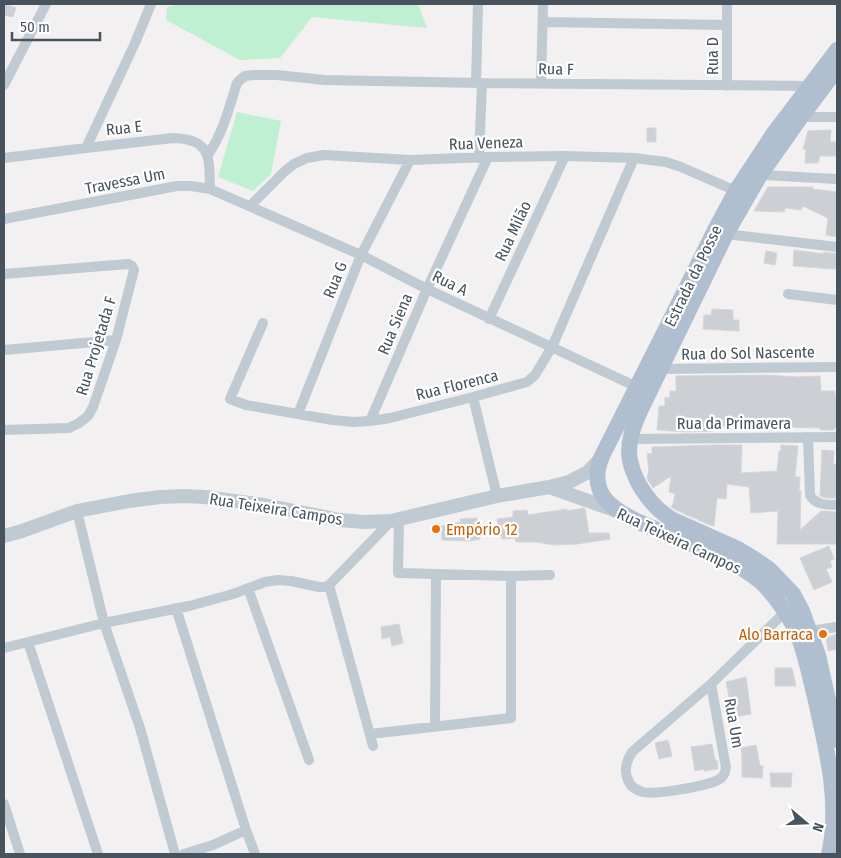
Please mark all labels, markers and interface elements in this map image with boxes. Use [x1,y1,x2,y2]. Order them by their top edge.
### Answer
scale bar [12,10,100,42]
text: 50 m [20,18,50,36]
street label: Rua D [703,37,722,75]
street label: Rua F [538,59,574,79]
street label: Rua E [105,117,143,139]
street label: Rua Veneza [448,132,524,154]
street label: Travessa Um [83,164,167,198]
street label: Rua Milão [491,198,535,264]
street label: Estrada da Posse [660,222,726,330]
street label: Rua G [319,259,351,301]
street label: Rua A [429,266,471,300]
street label: Rua Siena [374,290,416,358]
street label: Rua Projetada F [72,294,120,398]
street label: Rua do Sol Nascente [681,342,815,364]
street label: Rua Florenca [414,366,500,404]
street label: Rua da Primavera [677,414,791,433]
street label: Rua Teixeira Campos [208,489,344,529]
street label: Rua Teixeira Campos [614,504,744,578]
place label: Empório 12 [446,520,518,539]
marker: Empório 12 [430,523,442,535]
place label: Alo Barraca [739,625,813,644]
marker: Alo Barraca [817,628,829,640]
street label: Rua Um [720,697,748,749]
north arrow [781,798,831,848]
text: N [808,820,827,834]

